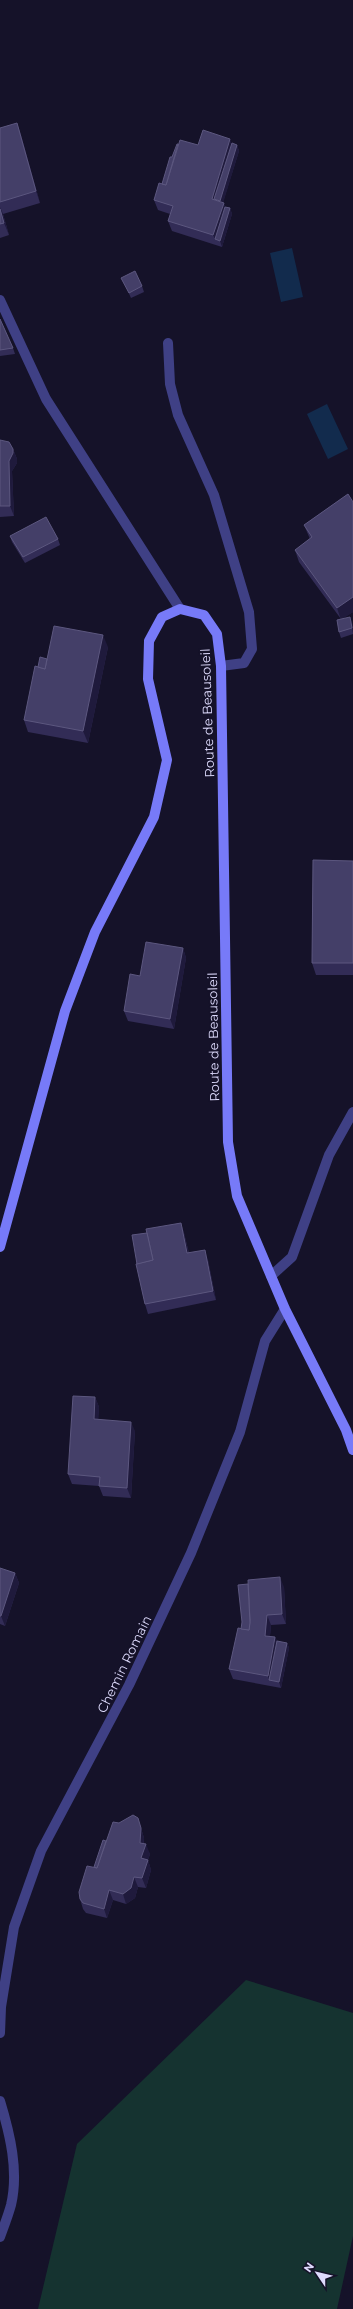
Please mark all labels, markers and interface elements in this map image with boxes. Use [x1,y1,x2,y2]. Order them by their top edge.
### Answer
street label: Route de Beausoleil [197,648,217,778]
street label: Route de Beausoleil [204,972,222,1102]
street label: Chemin Romain [93,1613,155,1715]
north arrow [297,2253,337,2293]
text: N [301,2260,317,2275]

